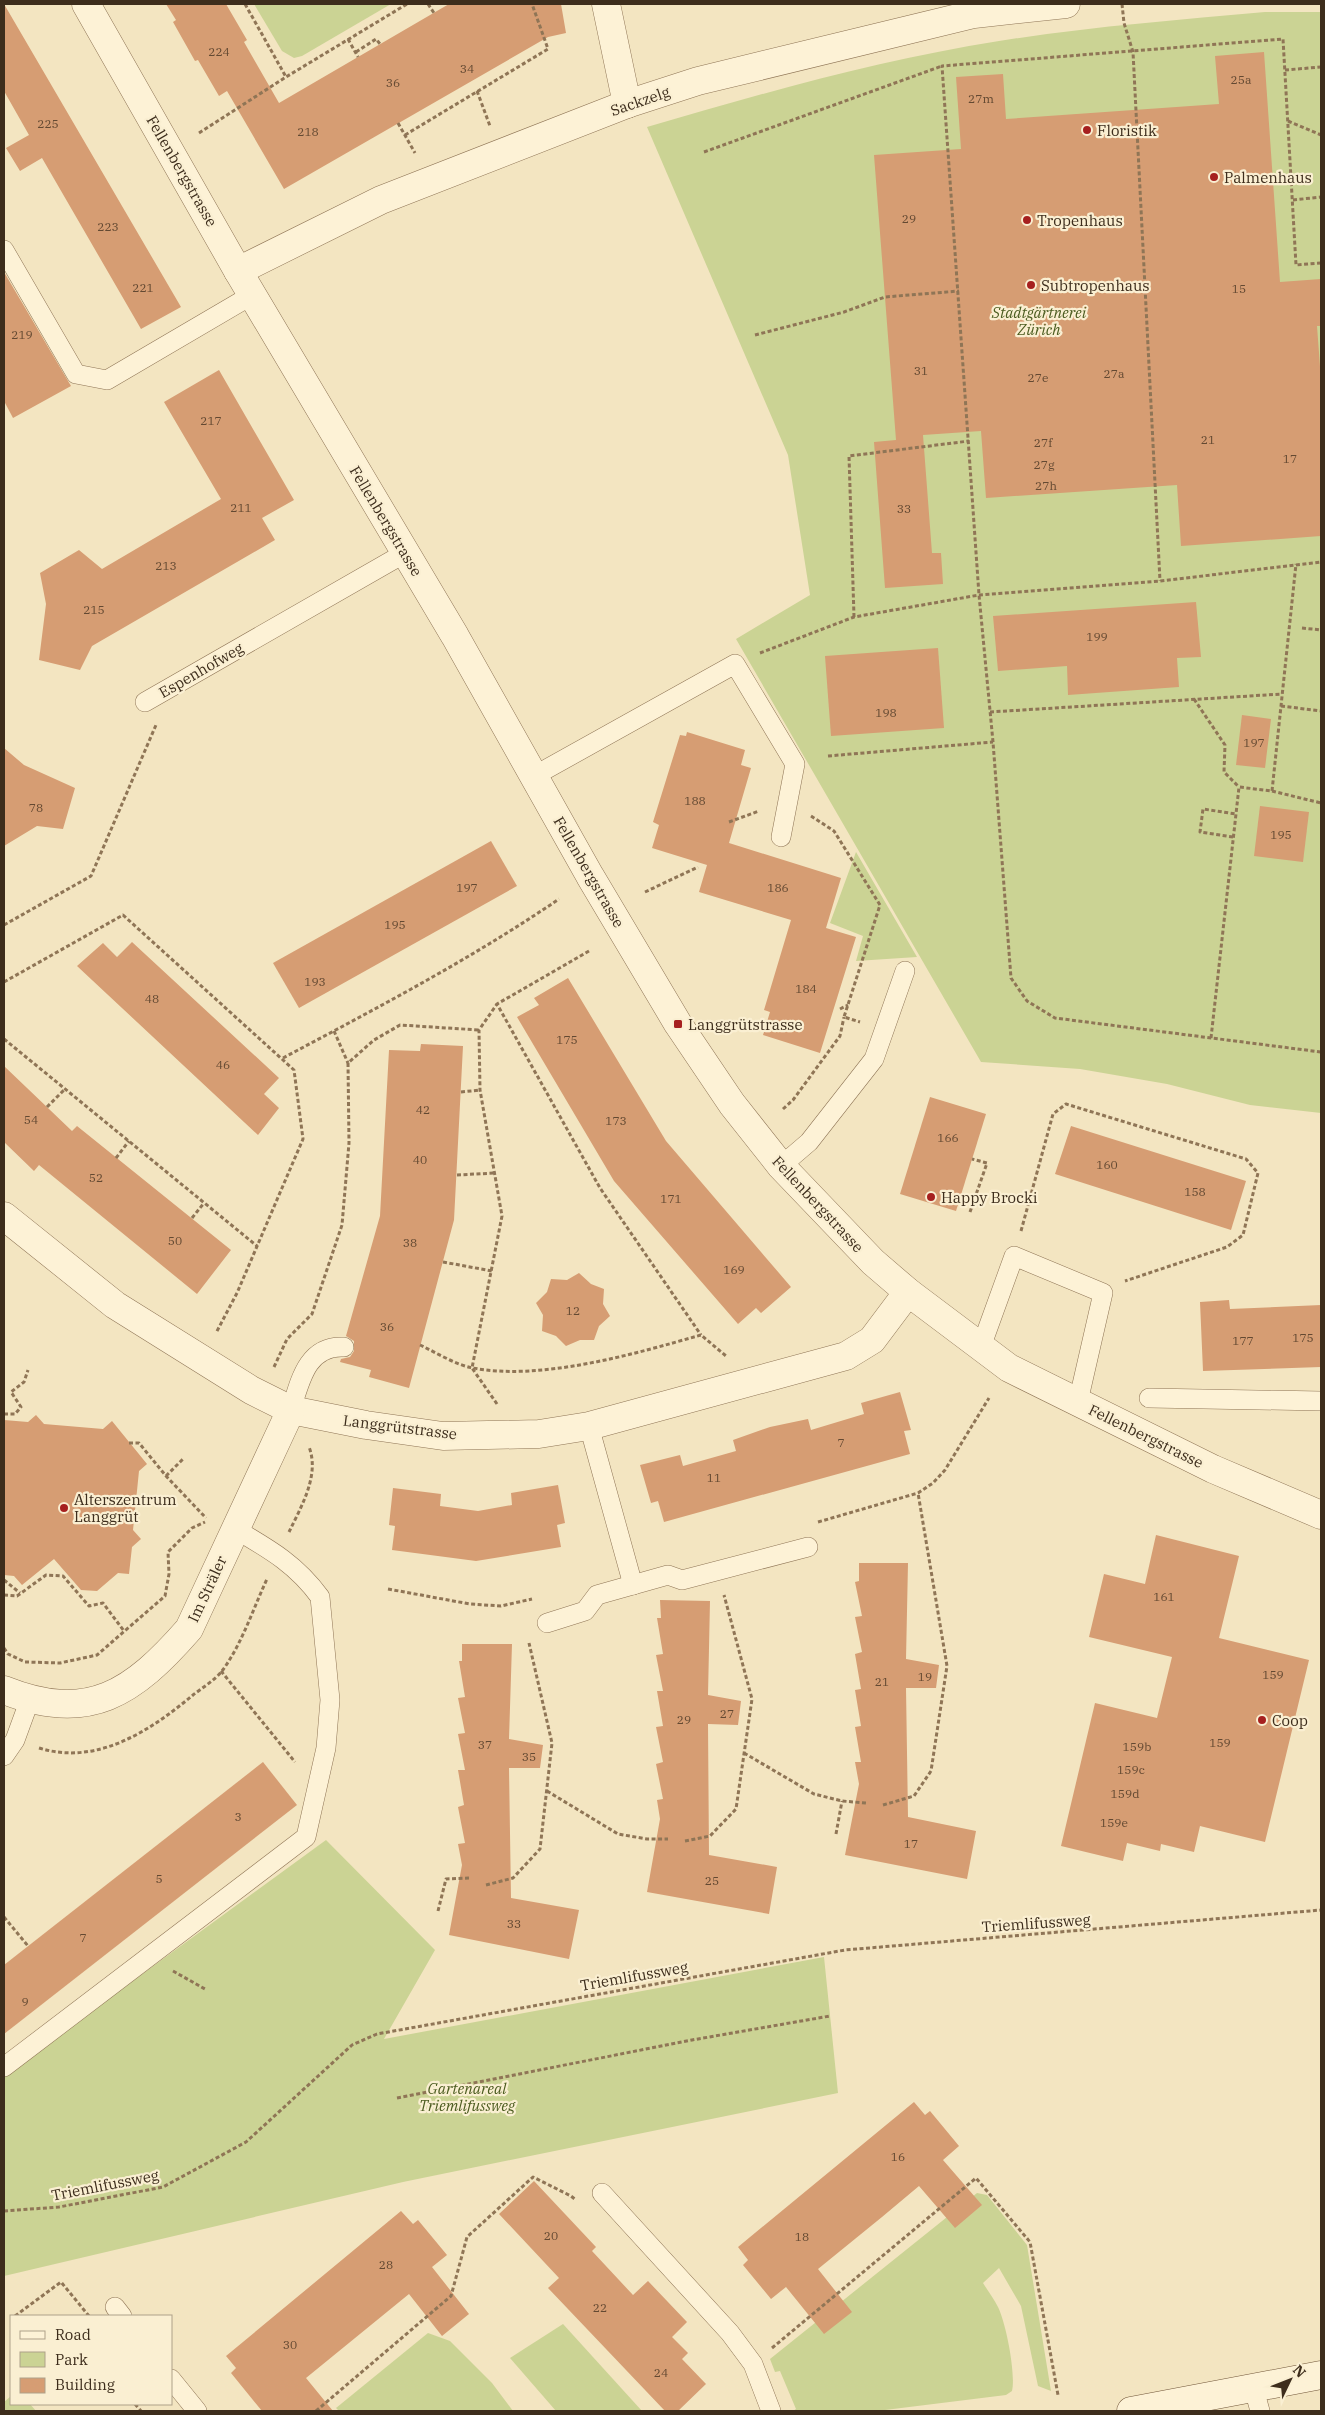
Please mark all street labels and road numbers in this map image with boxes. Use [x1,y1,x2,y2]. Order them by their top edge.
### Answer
street label: Sackzelg [608,82,672,120]
street label: Fellenbergstrasse [142,112,222,230]
street label: Fellenbergstrasse [346,462,426,580]
street label: Espenhofweg [155,638,247,702]
street label: Fellenbergstrasse [549,813,629,931]
street label: Fellenbergstrasse [768,1152,868,1256]
street label: Fellenbergstrasse [1085,1400,1207,1472]
street label: Langgrütstrasse [342,1411,458,1443]
street label: Im Sträler [183,1552,231,1625]
street label: Triemlifussweg [981,1910,1091,1936]
street label: Triemlifussweg [579,1957,689,1995]
street label: Triemlifussweg [50,2165,160,2205]

